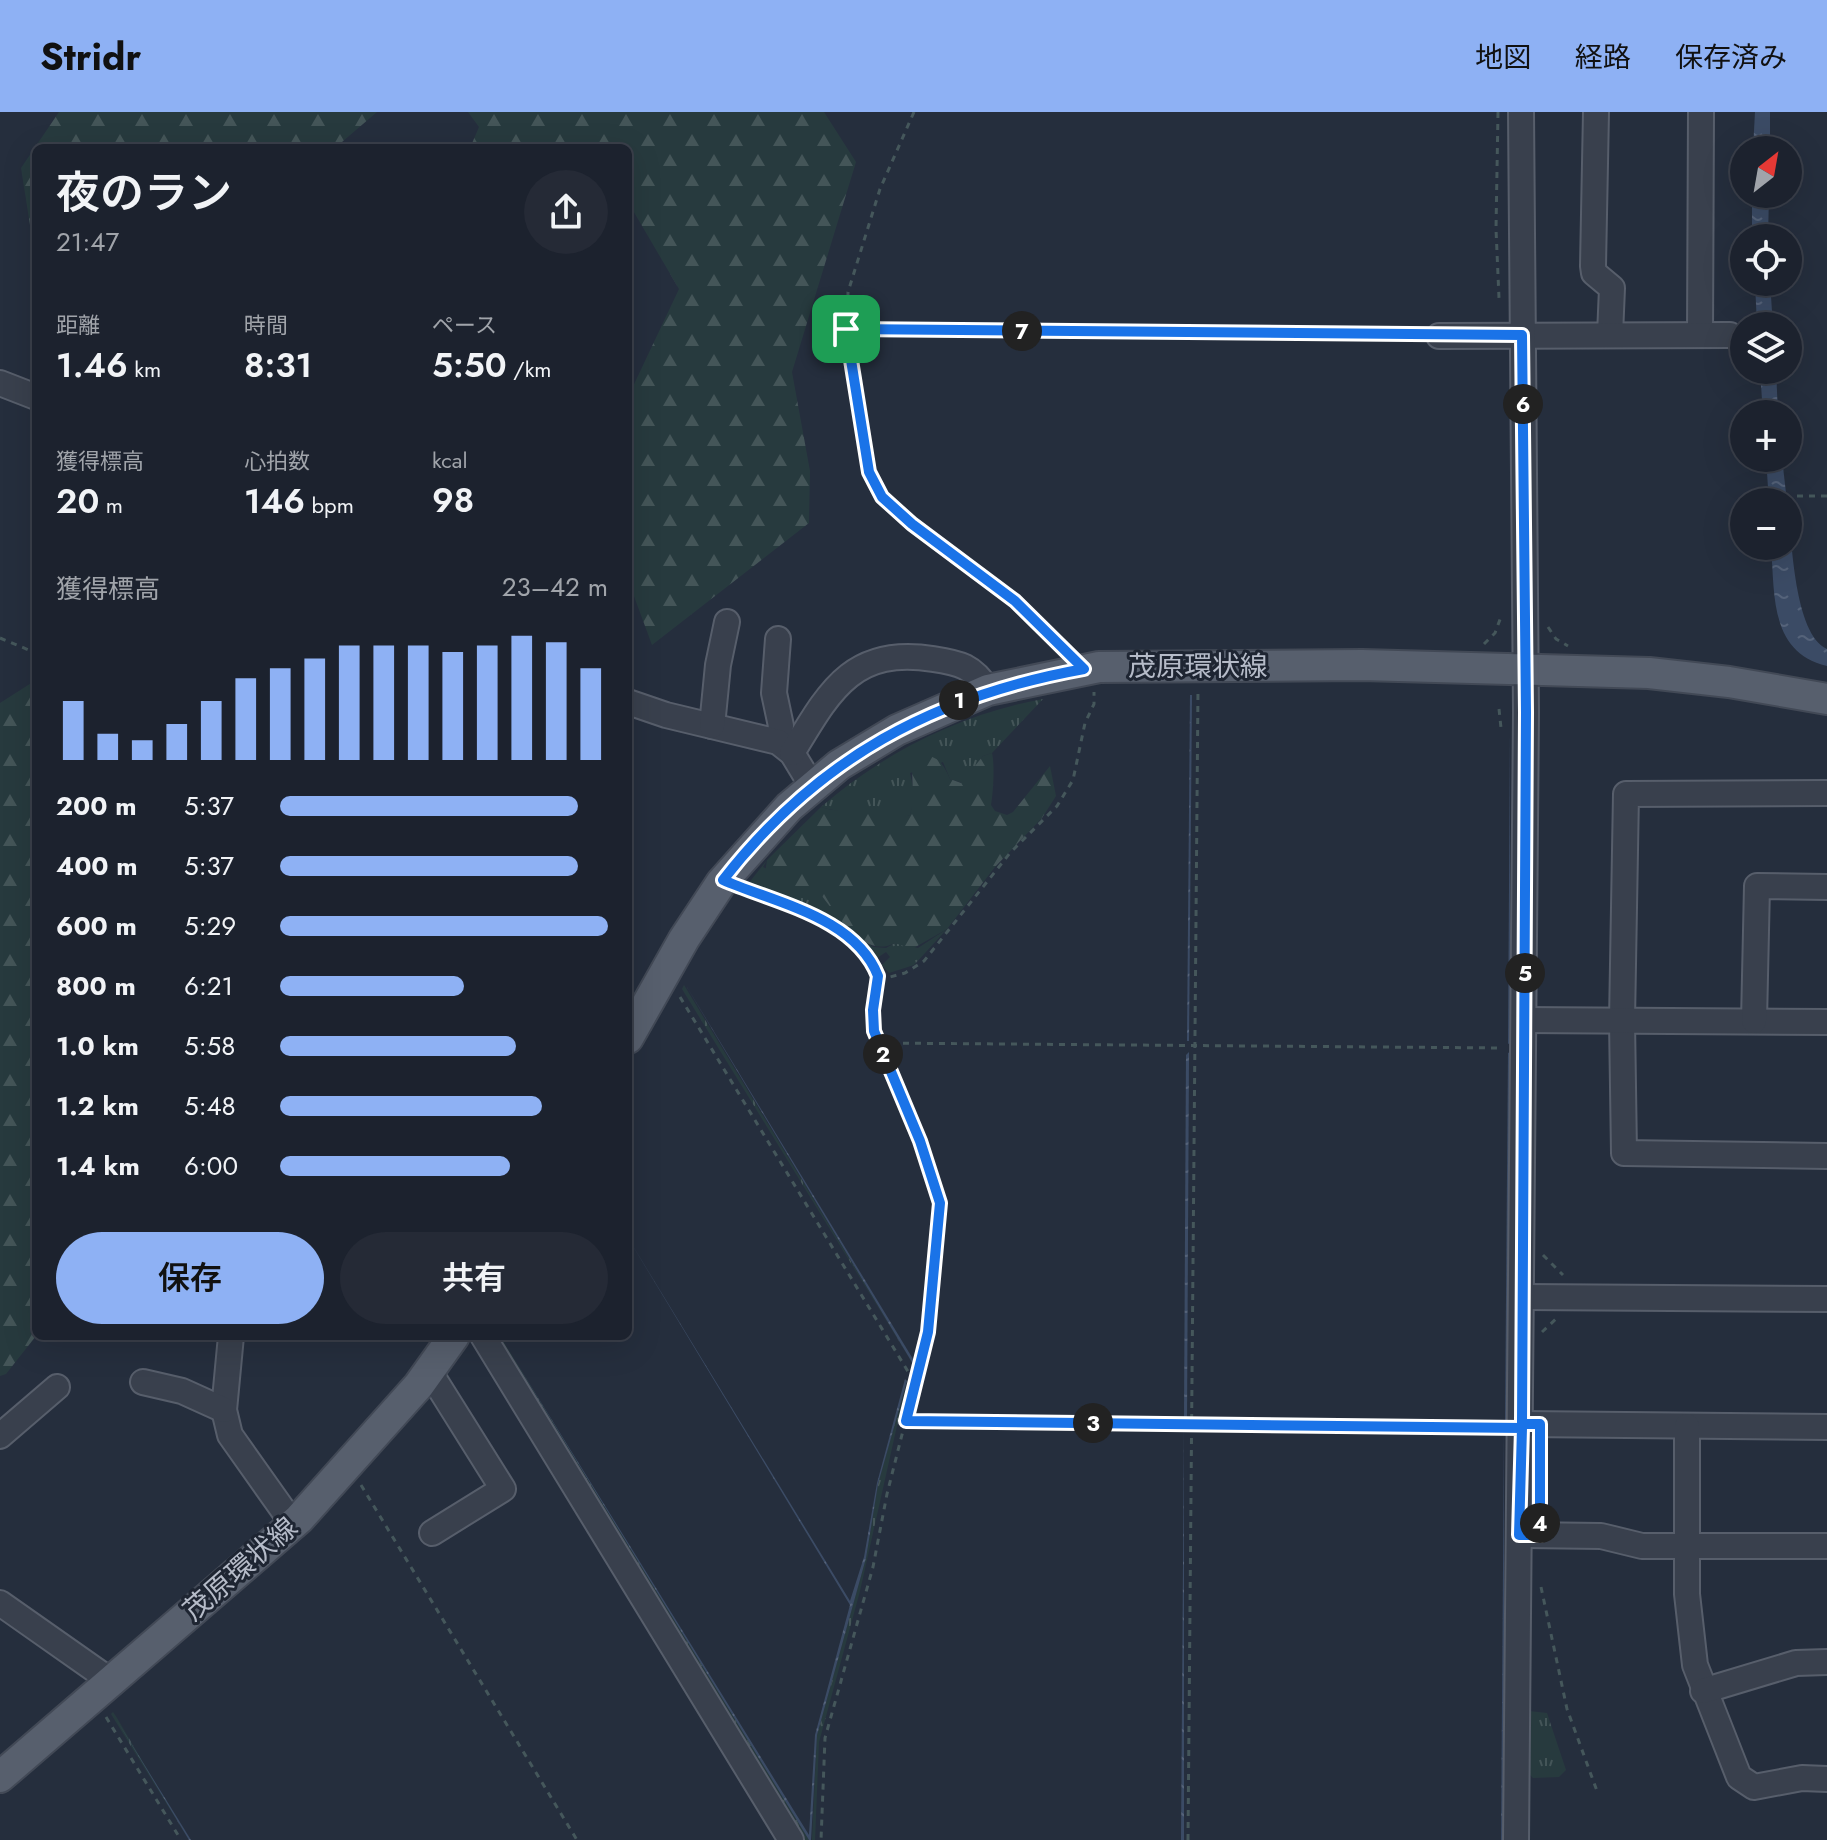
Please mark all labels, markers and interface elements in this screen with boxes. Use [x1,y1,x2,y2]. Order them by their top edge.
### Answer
text: Stridr [40,29,141,84]
text: 地図 [1475,37,1531,78]
text: 経路 [1575,37,1631,78]
text: 保存済み [1675,37,1787,78]
north arrow [1730,136,1802,208]
map controls [1730,136,1802,560]
text: 夜のラン [56,161,232,225]
button: share [524,170,608,254]
text: 21:47 [56,223,119,261]
button: locate [1730,224,1802,296]
pin [812,295,880,363]
icon: arrive [824,307,868,351]
text: 距離 [56,309,100,341]
text: 時間 [244,309,288,341]
text: ペース [432,309,497,341]
pin: 7 [1002,311,1042,351]
button: layers [1730,312,1802,384]
text: 7 [1015,315,1029,347]
text: 1.46 [56,341,128,390]
text: 8:31 [244,341,312,390]
text: 5:50 [432,341,507,390]
text: km [128,353,161,385]
text: /km [507,353,552,385]
pin: 6 [1503,384,1543,424]
text: 6 [1516,388,1530,420]
button: + [1730,400,1802,472]
text: kcal [432,444,468,476]
text: 獲得標高 [56,445,144,477]
text: 心拍数 [244,445,310,477]
text: 98 [432,476,474,525]
text: 20 [56,477,99,526]
text: 146 [244,477,305,526]
button: − [1730,488,1802,560]
text: m [99,489,123,521]
text: bpm [305,489,354,521]
text: 23–42 m [502,568,608,606]
text: 獲得標高 [56,570,160,608]
street label: 茂原環状線 [1128,646,1268,687]
pin: 1 [939,680,979,720]
text: 1 [953,684,965,716]
text: 200 m [56,787,137,825]
text: 5:37 [184,787,234,825]
text: 400 m [56,847,138,885]
text: 5:37 [184,847,234,885]
text: 600 m [56,907,137,945]
text: 5:29 [184,907,236,945]
pin: 5 [1505,953,1545,993]
text: 5 [1518,957,1532,989]
text: 800 m [56,967,136,1005]
text: 6:21 [184,967,233,1005]
text: 1.0 km [56,1027,139,1065]
text: 5:58 [184,1027,235,1065]
pin: 2 [863,1034,903,1074]
text: 2 [876,1038,890,1070]
text: 1.2 km [56,1087,139,1125]
text: 5:48 [184,1087,236,1125]
text: 1.4 km [56,1147,140,1185]
text: 6:00 [184,1147,238,1185]
button: 保存 [56,1232,324,1324]
button: 共有 [340,1232,608,1324]
pin: 3 [1073,1403,1113,1443]
text: 3 [1086,1407,1100,1439]
pin: 4 [1520,1503,1560,1543]
text: 4 [1532,1507,1548,1539]
street label: 茂原環状線 [174,1508,306,1630]

